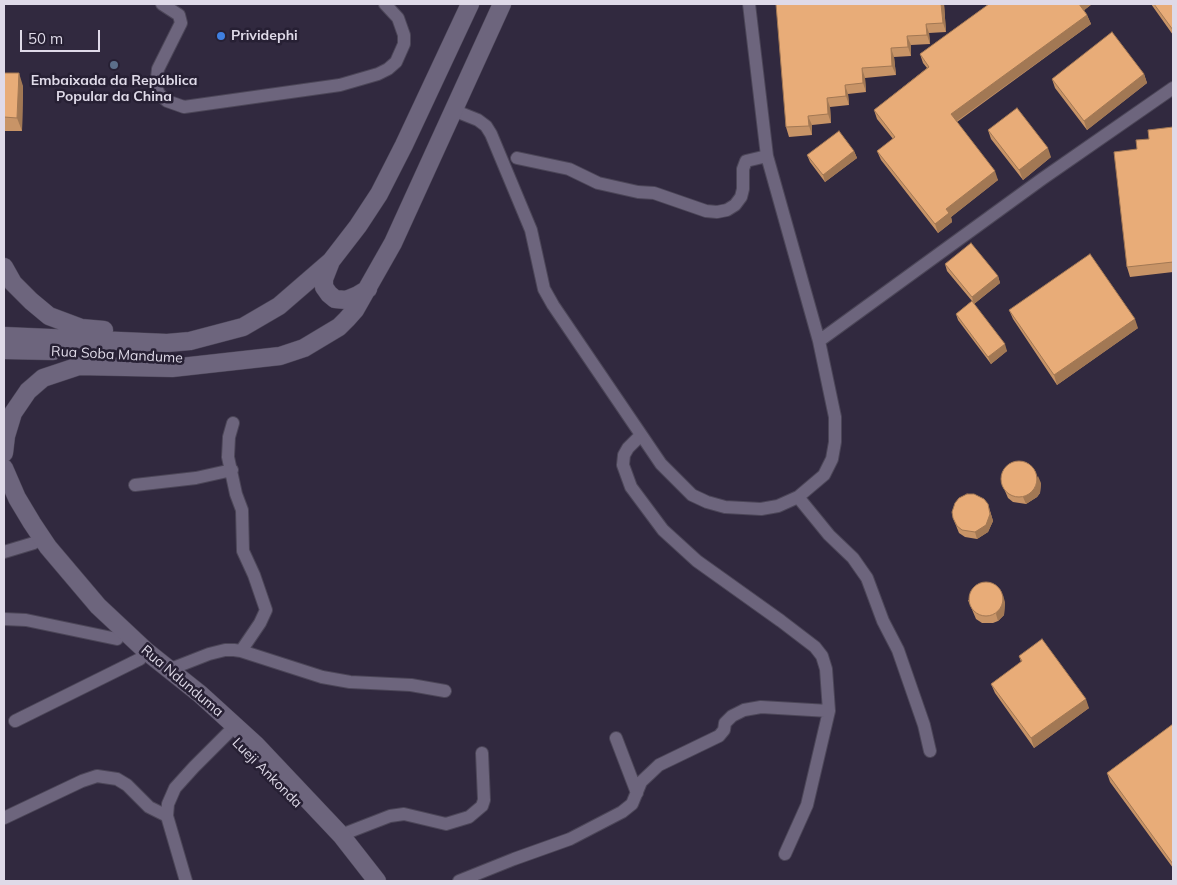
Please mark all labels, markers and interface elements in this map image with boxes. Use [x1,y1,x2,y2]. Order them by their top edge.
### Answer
scale bar [22,20,102,52]
place label: Prividephi [231,28,298,44]
text: 50 m [28,29,63,48]
marker: Prividephi [215,30,227,42]
marker: Embaixada da República Popular da China [108,59,120,71]
place label: Embaixada da República Popular da China [31,73,197,105]
street label: Rua Soba Mandume [51,343,183,367]
street label: Rua Ndunduma [137,642,227,720]
street label: Lueji Ankonda [229,735,305,811]

